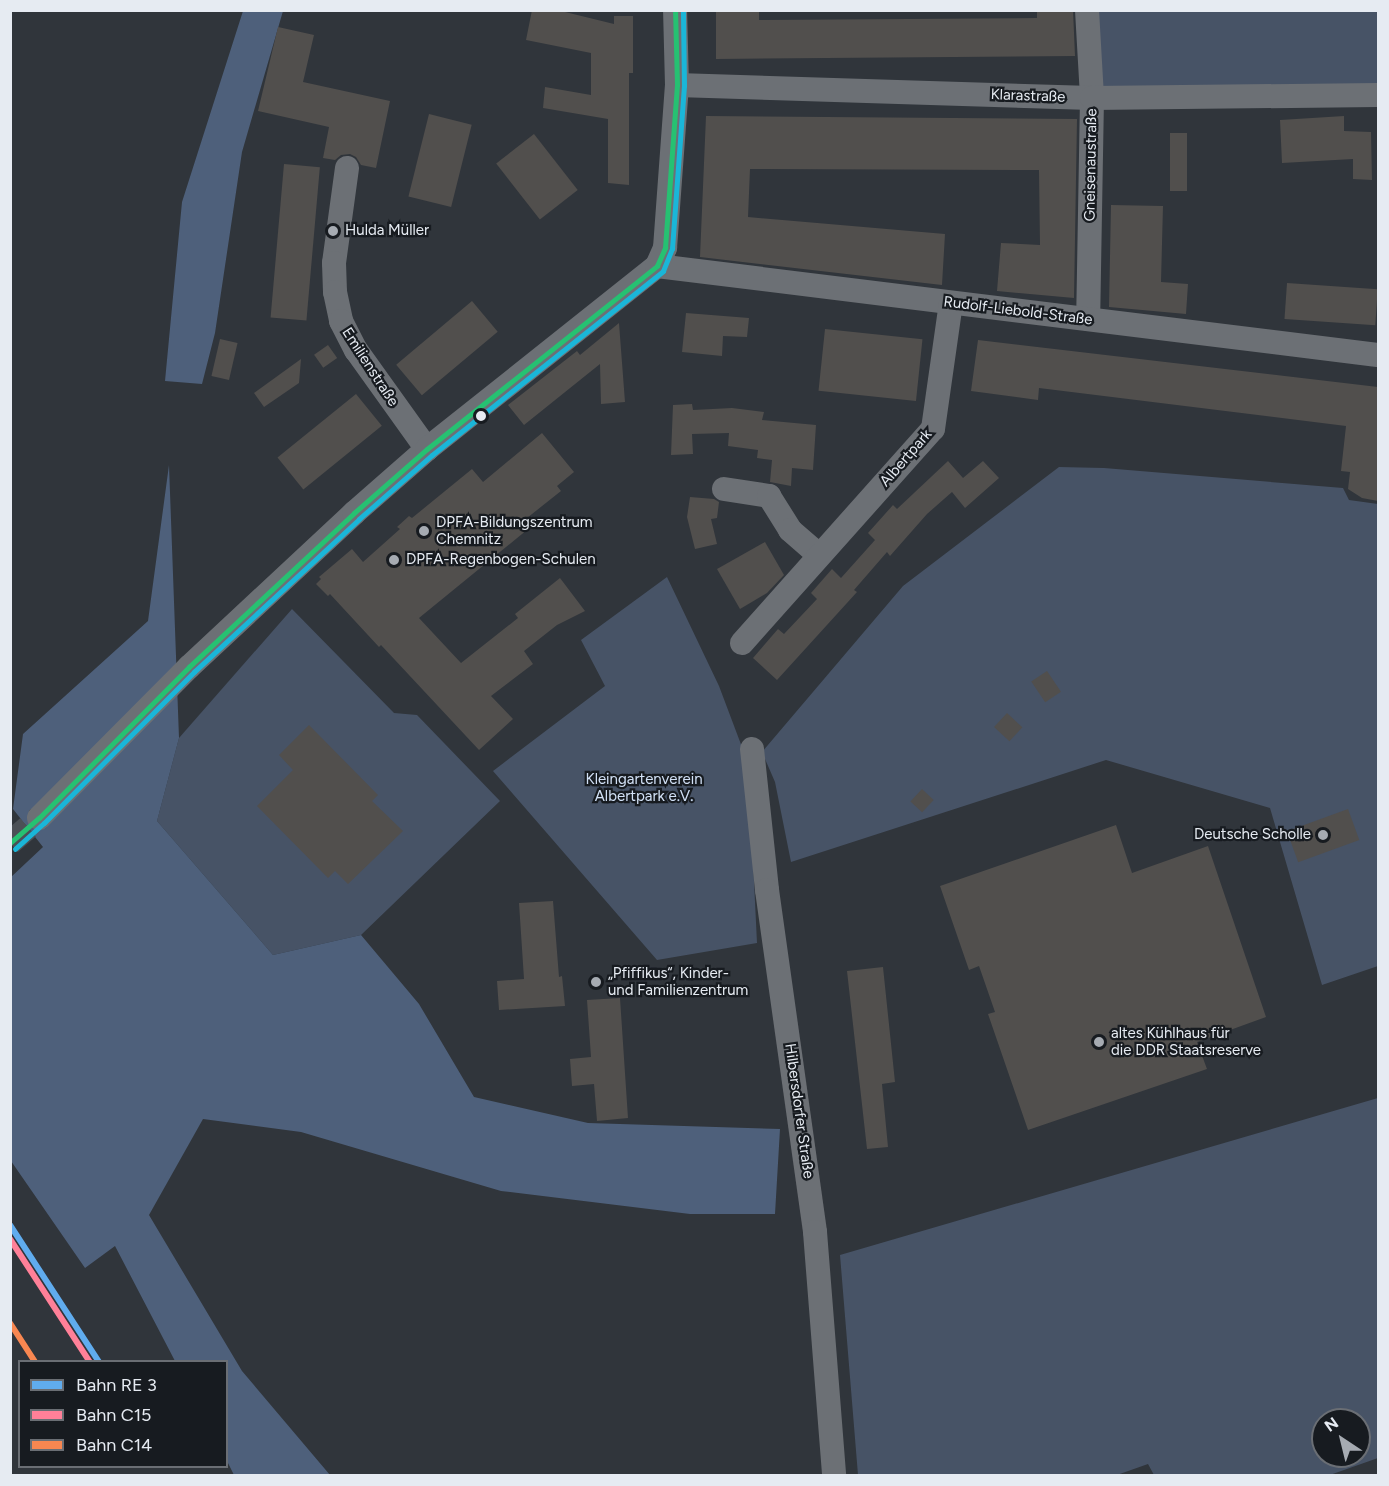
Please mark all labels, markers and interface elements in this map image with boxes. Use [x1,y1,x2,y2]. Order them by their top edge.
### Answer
street label: Klarastraße [990,86,1066,106]
street label: Gneisenaustraße [1081,108,1101,222]
place label: Hulda Müller [345,222,429,240]
marker: Hulda Müller [326,224,340,238]
street label: Rudolf-Liebold-Straße [943,293,1093,329]
street label: Emilienstraße [338,324,402,410]
unlabelled marker [475,410,487,422]
street label: Albertpark [876,426,936,490]
place label: DPFA-Bildungszentrum Chemnitz [436,513,593,548]
marker: DPFA-Bildungszentrum Chemnitz [417,524,431,538]
place label: DPFA-Regenbogen-Schulen [406,551,596,569]
marker: DPFA-Regenbogen-Schulen [387,553,401,567]
park label: Kleingartenverein Albertpark e.V. [585,770,703,805]
place label: Deutsche Scholle [1194,826,1311,844]
marker: Deutsche Scholle [1316,828,1330,842]
place label: „Pfiffikus“, Kinder- und Familienzentrum [608,964,748,999]
marker: „Pfiffikus“, Kinder- und Familienzentrum [589,975,603,989]
place label: altes Kühlhaus für die DDR Staatsreserve [1111,1024,1261,1059]
marker: altes Kühlhaus für die DDR Staatsreserve [1092,1035,1106,1049]
street label: Hilbersdorfer Straße [781,1042,817,1180]
legend [18,1360,228,1468]
text: Bahn RE 3 [76,1374,157,1396]
text: Bahn C15 [76,1404,151,1426]
north arrow [1311,1408,1371,1468]
text: N [1321,1413,1342,1436]
text: Bahn C14 [76,1434,152,1456]

